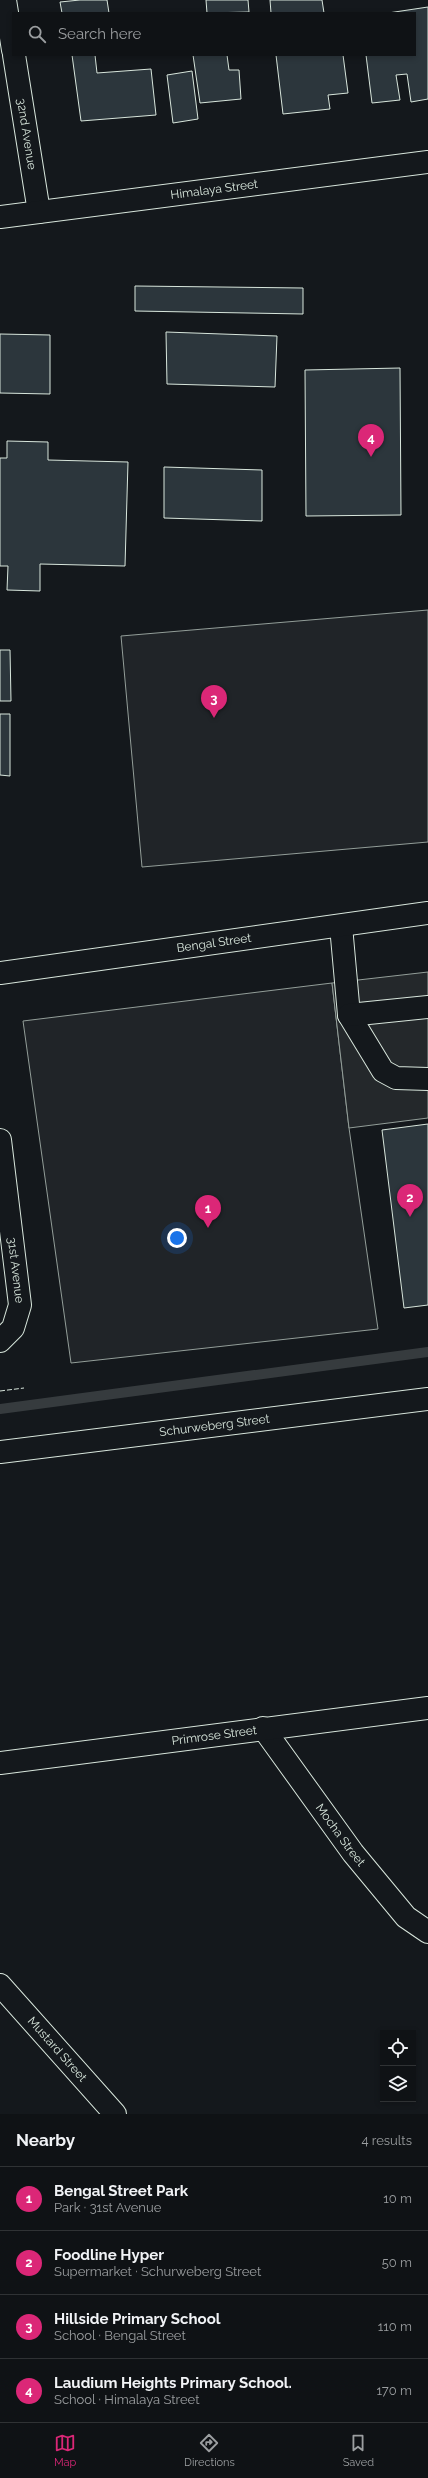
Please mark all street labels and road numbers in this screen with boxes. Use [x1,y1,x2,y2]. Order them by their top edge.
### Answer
street label: 32nd Avenue [14,97,39,171]
street label: Himalaya Street [170,177,259,202]
street label: Bengal Street [176,931,252,955]
street label: 31st Avenue [5,1236,27,1304]
street label: Schurweberg Street [158,1412,270,1439]
street label: Primrose Street [171,1723,258,1748]
street label: Mocha Street [313,1801,368,1869]
street label: Mustard Street [25,2014,90,2084]

